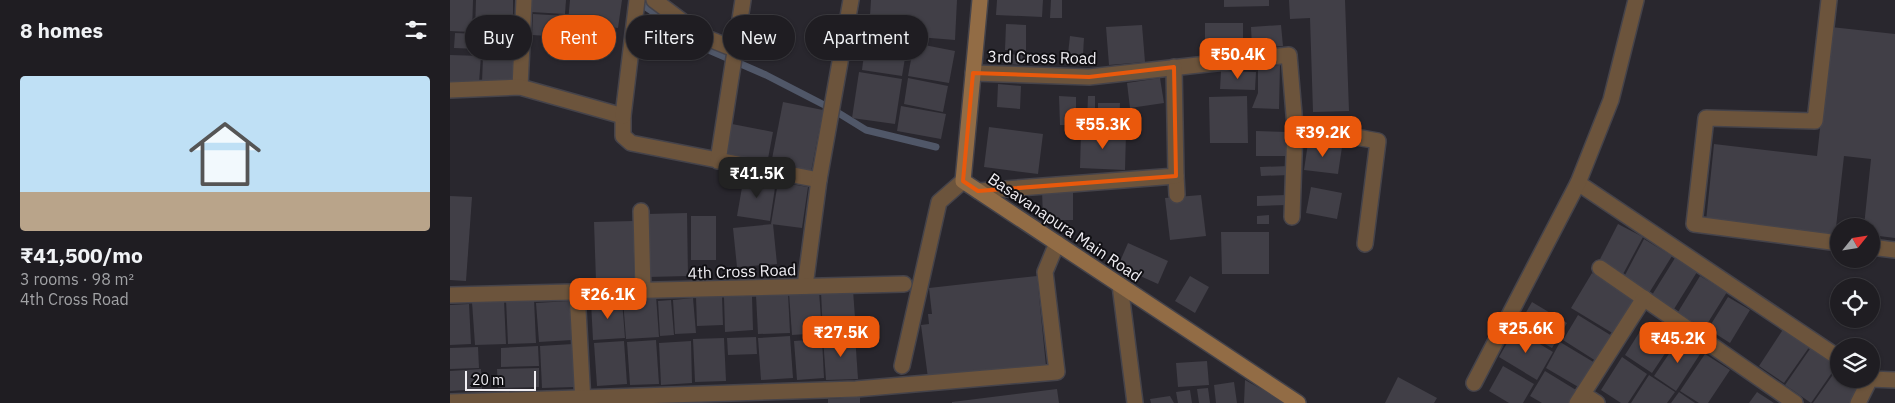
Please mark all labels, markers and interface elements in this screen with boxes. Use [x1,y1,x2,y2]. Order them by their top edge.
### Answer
chip: Buy [465,15,532,60]
chip: Rent [542,15,616,60]
chip: Filters [626,15,713,60]
chip: New [723,15,795,60]
chip: Apartment [805,15,928,60]
text: 8 homes [20,16,103,44]
icon: filters [402,16,430,44]
pin: ₹50.4K [1197,38,1279,80]
text: ₹50.4K [1211,44,1265,64]
street label: 3rd Cross Road [987,46,1097,68]
pin: ₹55.3K [1062,108,1144,150]
icon: home [180,109,270,199]
text: ₹55.3K [1076,114,1130,134]
pin: ₹39.2K [1282,116,1364,158]
text: ₹39.2K [1296,122,1350,142]
pin: ₹41.5K [716,156,798,199]
text: ₹41.5K [730,163,784,183]
street label: Basavanapura Main Road [984,168,1146,286]
north arrow [1830,218,1880,268]
map controls [1830,218,1880,388]
text: ₹41,500/mo [20,241,143,269]
street label: 4th Cross Road [687,259,797,283]
text: 3 rooms · 98 m² [20,269,134,289]
pin: ₹26.1K [567,278,649,320]
button: locate [1830,278,1880,328]
text: ₹26.1K [581,284,635,304]
text: 4th Cross Road [20,289,129,309]
pin: ₹25.6K [1485,312,1567,354]
pin: ₹27.5K [800,316,882,358]
text: ₹25.6K [1499,318,1553,338]
text: ₹27.5K [814,322,868,342]
pin: ₹45.2K [1637,322,1719,364]
text: ₹45.2K [1651,328,1705,348]
button: layers [1830,338,1880,388]
scale bar [465,368,536,391]
text: 20 m [472,371,504,389]

